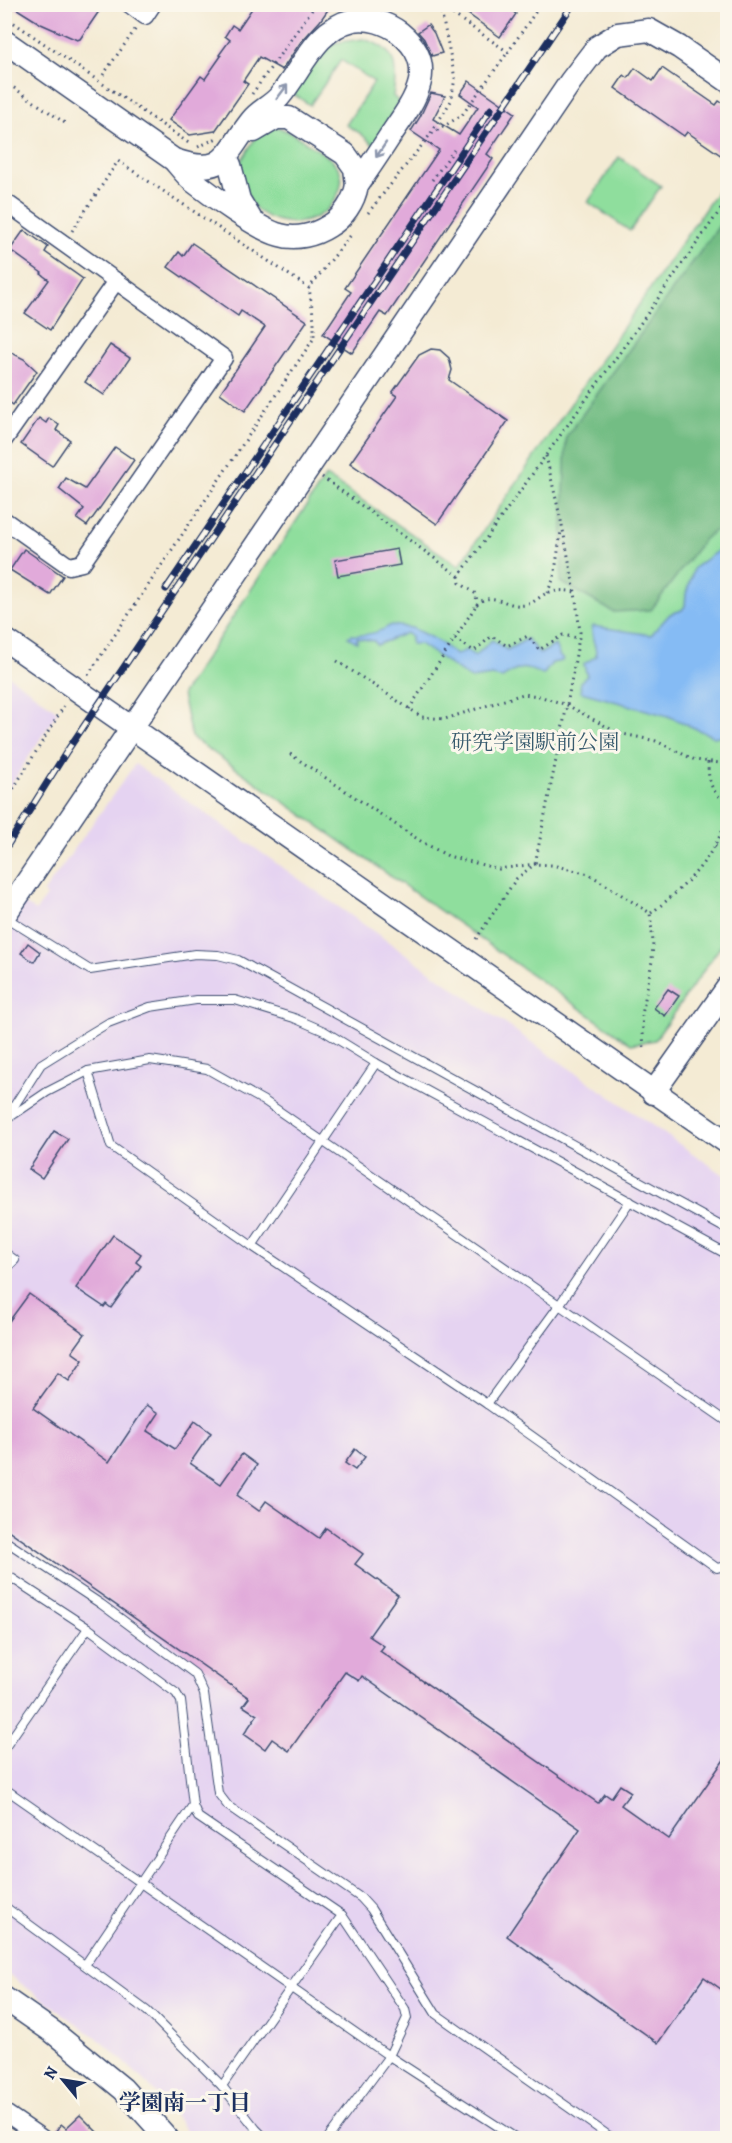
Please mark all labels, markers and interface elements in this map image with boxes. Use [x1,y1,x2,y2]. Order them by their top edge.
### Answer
one-way arrow [276,84,289,100]
one-way arrow [375,141,387,158]
park label: 研究学園駅前公園 [451,728,619,756]
north arrow [33,2050,93,2110]
text: N [38,2062,63,2084]
district label: 学園南一丁目 [119,2088,251,2118]

